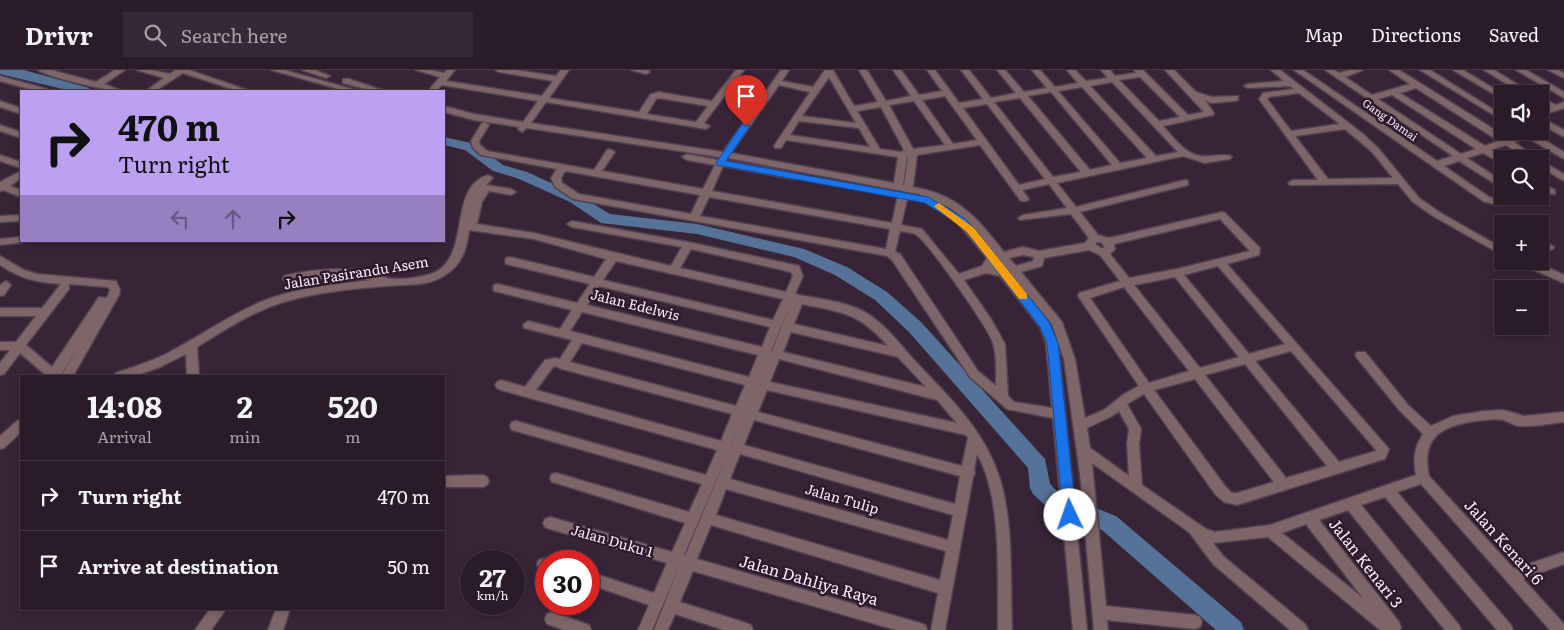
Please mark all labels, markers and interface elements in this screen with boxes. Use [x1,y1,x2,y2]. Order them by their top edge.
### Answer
search box [123,12,473,57]
text: Drivr [25,17,93,52]
icon: search [141,21,169,49]
text: Search here [181,21,287,49]
text: Map [1305,21,1343,48]
text: Directions [1371,21,1461,48]
text: Saved [1489,21,1539,48]
pin [725,75,767,126]
icon: arrive [732,82,760,110]
map controls [1494,85,1549,335]
button: sound [1494,85,1549,140]
street label: Gang Damai [1360,94,1422,144]
text: 470 m [118,100,220,152]
icon: right [35,110,100,175]
text: Turn right [118,147,230,180]
button: search [1494,150,1549,205]
icon: left [166,205,194,233]
icon: ahead [219,205,247,233]
icon: right [272,205,300,233]
button: + [1494,215,1549,270]
street label: Jalan Pasirandu Asem [282,251,430,293]
button: − [1494,280,1549,335]
street label: Jalan Edelwis [589,283,682,325]
text: 14:08 [87,383,162,427]
text: 2 [237,383,253,427]
text: 520 [327,383,378,427]
text: Arrival [97,424,152,448]
text: min [229,424,261,448]
text: m [345,424,361,448]
street label: Jalan Tulip [803,478,881,518]
icon: right [35,482,63,510]
text: Turn right [78,482,182,510]
text: 470 m [377,482,430,510]
position arrow [1043,488,1095,540]
street label: Jalan Kenari 6 [1460,493,1550,590]
street label: Jalan Kenari 3 [1324,512,1410,612]
street label: Jalan Duku 1 [569,519,656,561]
street label: Jalan Dahliya Raya [737,548,882,610]
speed limit sign: 30 [535,550,600,615]
icon: arrive [35,552,63,580]
text: Arrive at destination [78,552,279,580]
text: 50 m [387,552,430,580]
text: 27 [479,558,506,595]
text: km/h [477,586,508,604]

